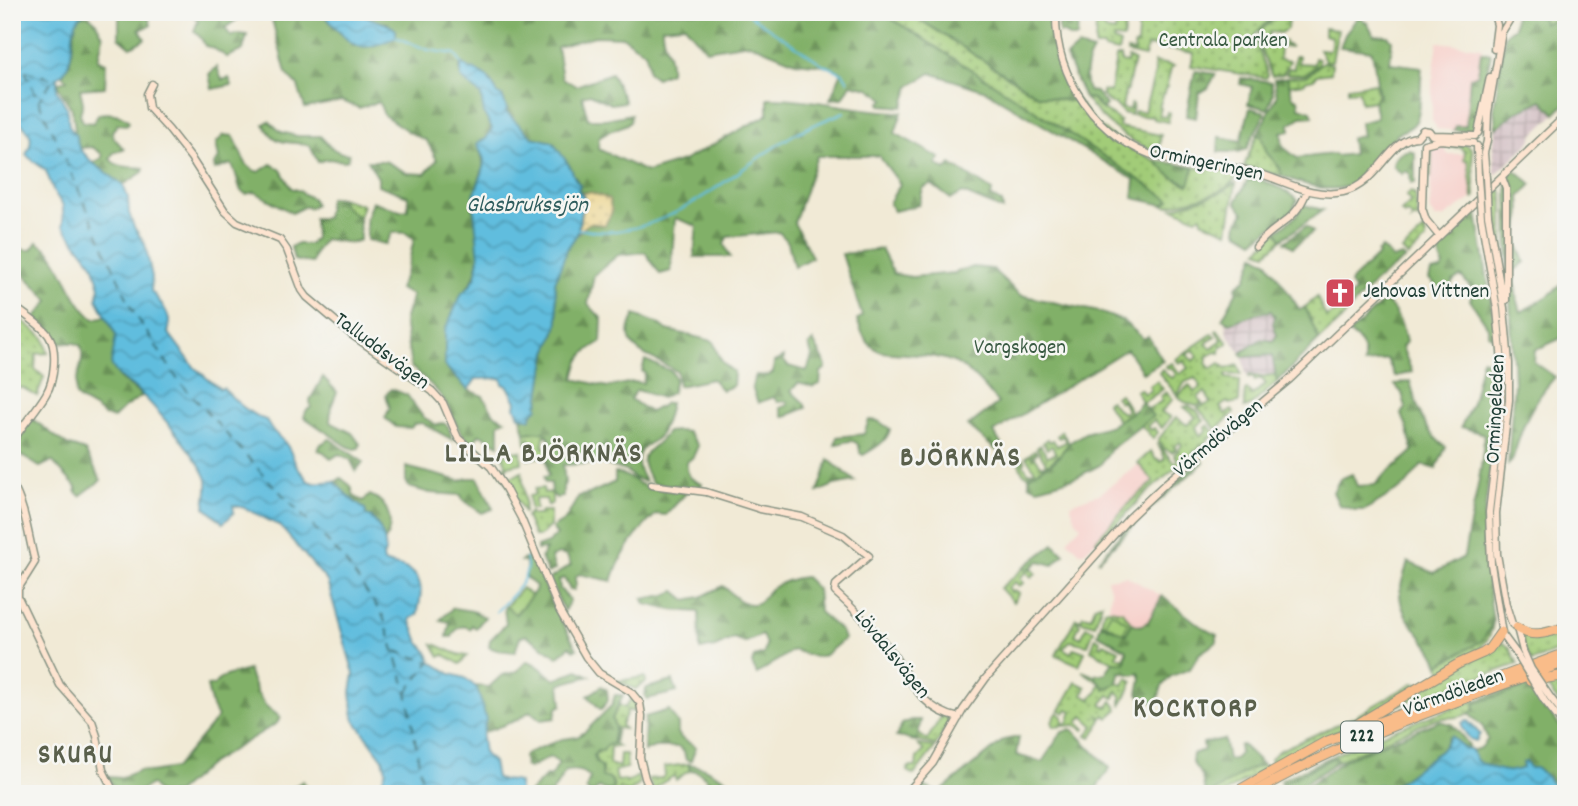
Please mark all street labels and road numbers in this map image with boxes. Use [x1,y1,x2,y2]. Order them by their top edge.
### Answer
street label: Ormingeringen [1146,137,1266,191]
street label: Talluddsvägen [327,306,435,398]
street label: Ormingeleden [1479,354,1515,464]
street label: Värmdövägen [1167,392,1271,486]
street label: Lövdalsvägen [845,604,937,706]
street label: Värmdöleden [1400,662,1508,726]
road number: 222 [1341,722,1383,752]

